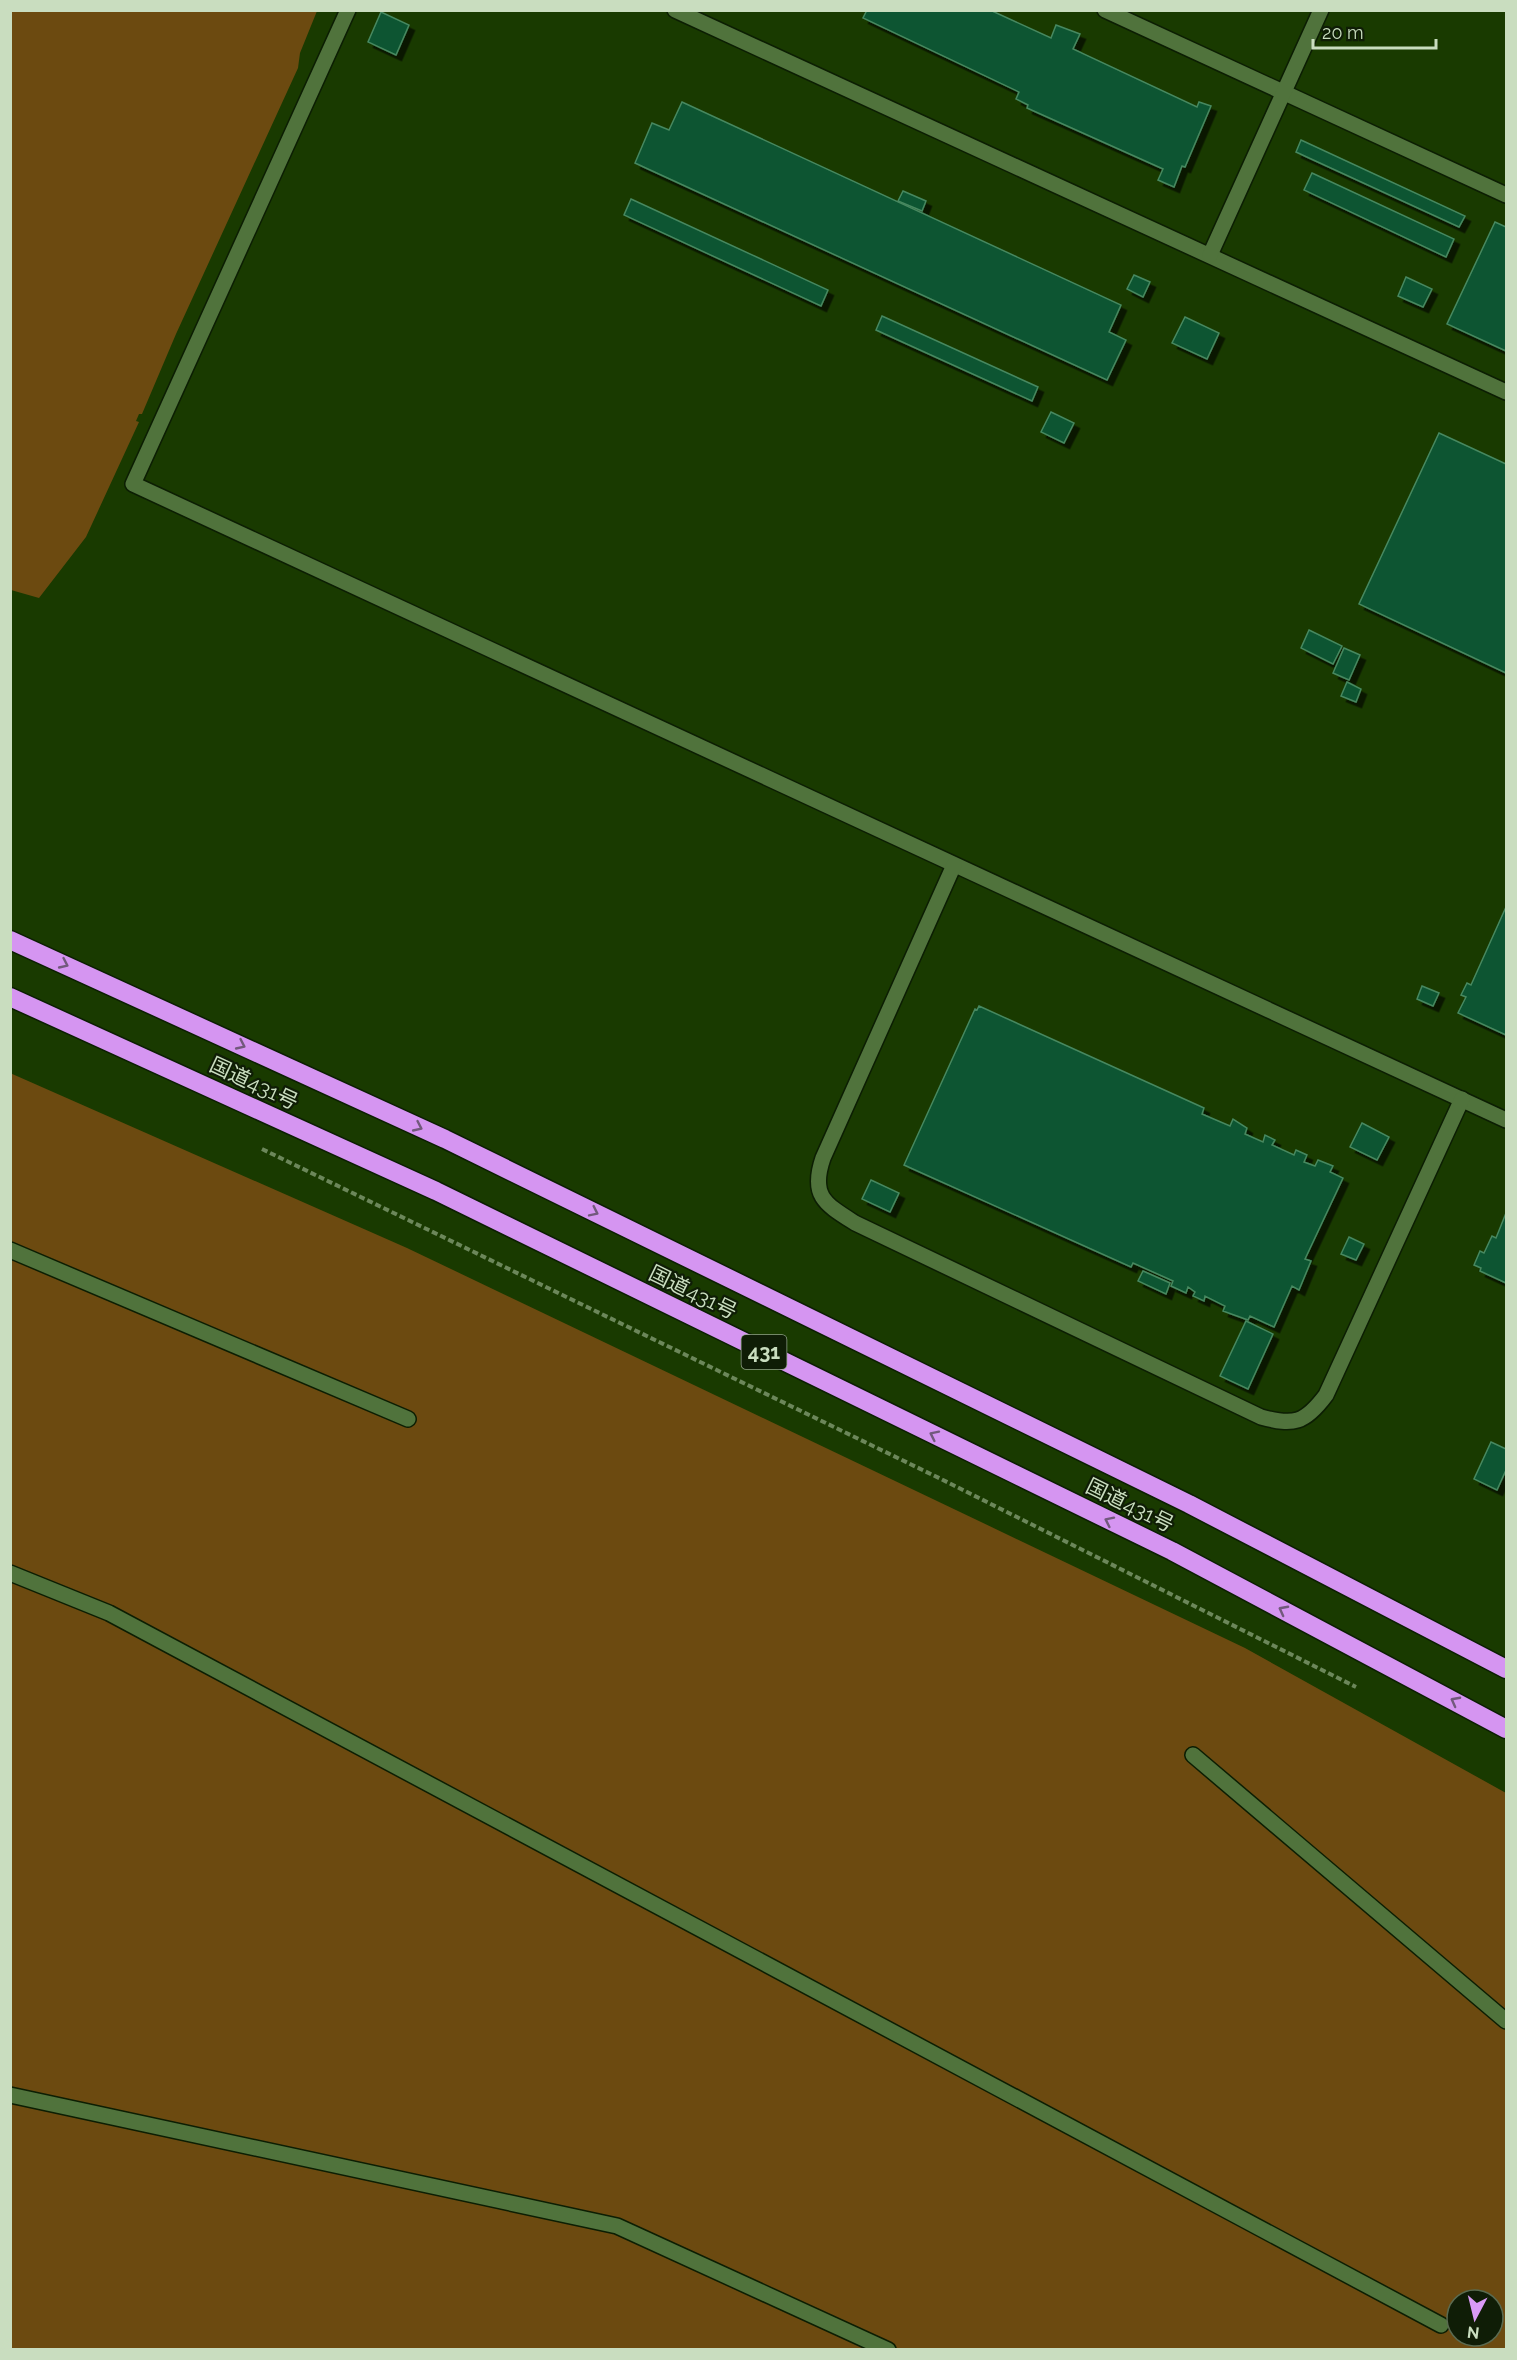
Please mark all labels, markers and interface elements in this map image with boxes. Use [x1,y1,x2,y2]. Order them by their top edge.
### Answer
scale bar [1313,12,1436,50]
text: 20 m [1322,22,1364,43]
one-way arrow [57,957,68,969]
one-way arrow [235,1038,246,1050]
street label: 国道431号 [206,1052,302,1114]
one-way arrow [412,1119,423,1131]
one-way arrow [587,1204,598,1216]
street label: 国道431号 [645,1260,741,1324]
road number: 431 [742,1335,786,1369]
one-way arrow [930,1430,941,1442]
street label: 国道431号 [1082,1473,1178,1537]
one-way arrow [1105,1516,1116,1528]
one-way arrow [1278,1606,1289,1617]
one-way arrow [1450,1697,1461,1709]
north arrow [1445,2288,1505,2348]
text: N [1466,2322,1480,2343]

